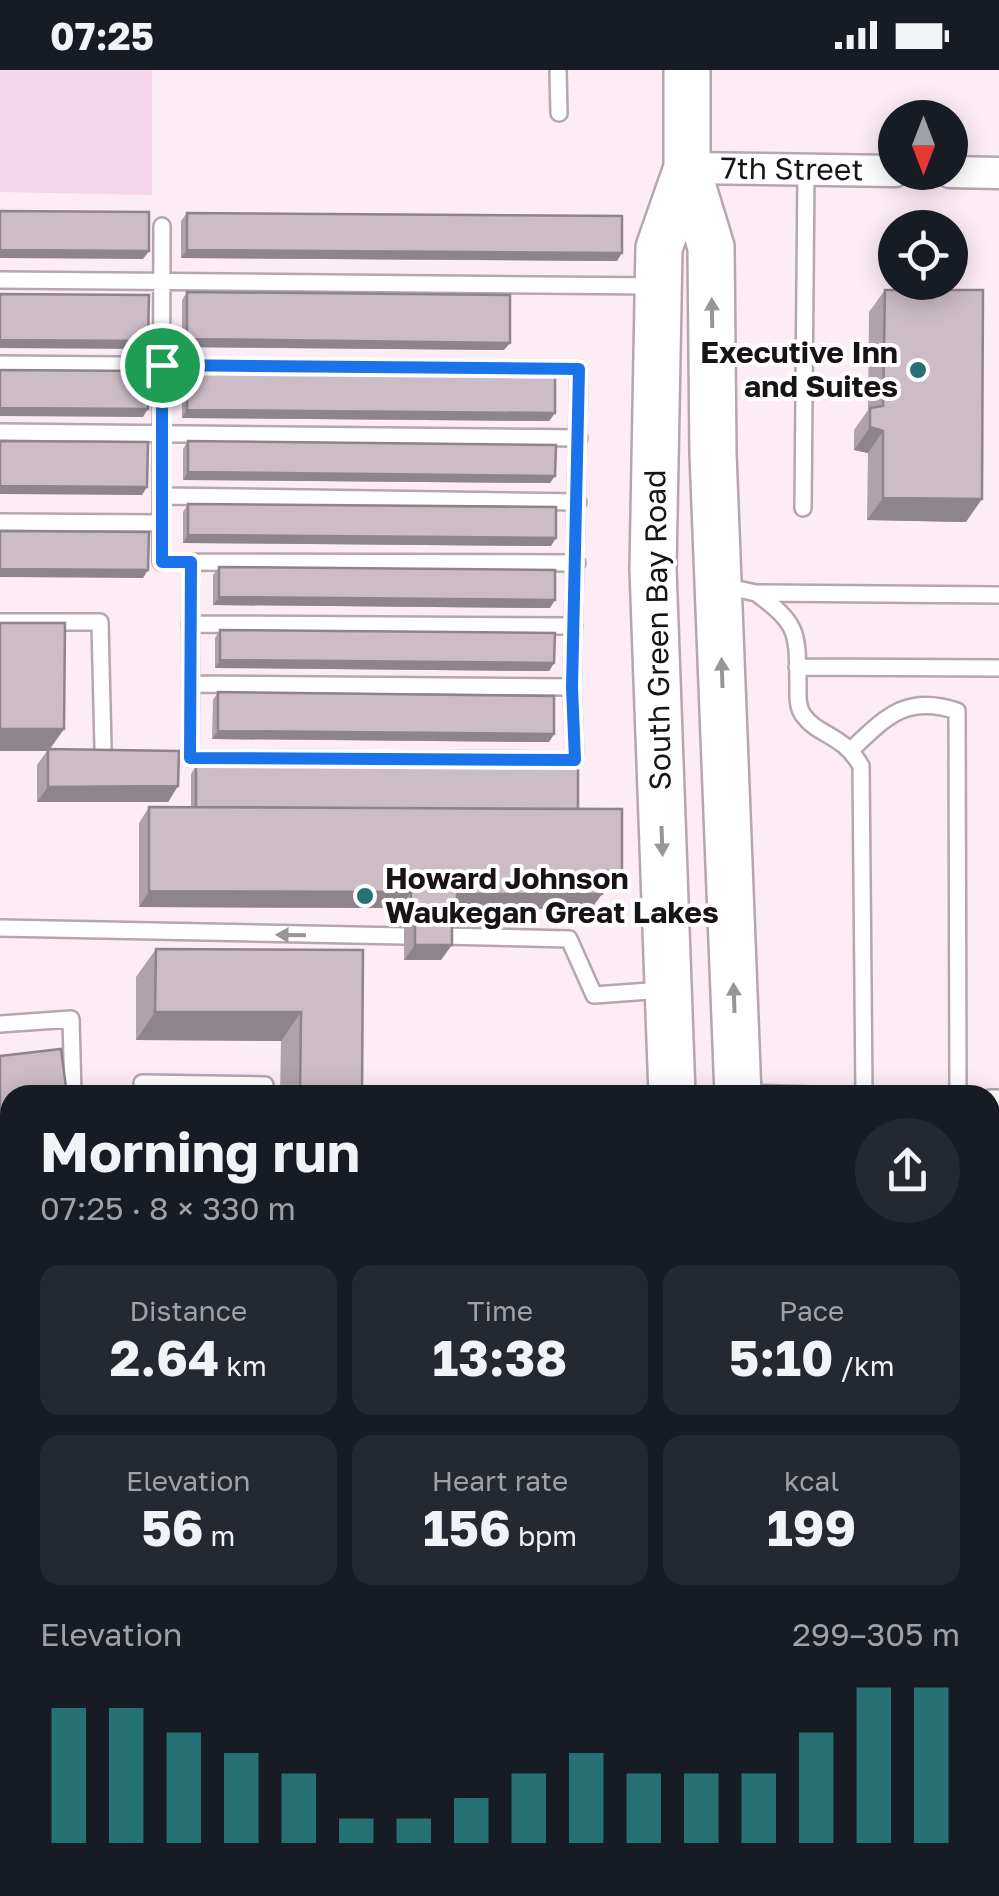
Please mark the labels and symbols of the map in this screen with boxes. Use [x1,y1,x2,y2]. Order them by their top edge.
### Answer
north arrow [878,100,968,190]
street label: 7th Street [720,149,864,188]
one-way arrow [704,296,720,328]
pin [120,323,205,408]
place label: Executive Inn and Suites [700,334,898,404]
marker: Executive Inn and Suites [907,359,929,381]
street label: South Green Bay Road [636,469,678,791]
one-way arrow [714,656,730,688]
one-way arrow [655,826,671,858]
place label: Howard Johnson Waukegan Great Lakes [385,860,719,930]
marker: Howard Johnson Waukegan Great Lakes [354,885,376,907]
one-way arrow [275,927,307,943]
one-way arrow [726,981,742,1013]

